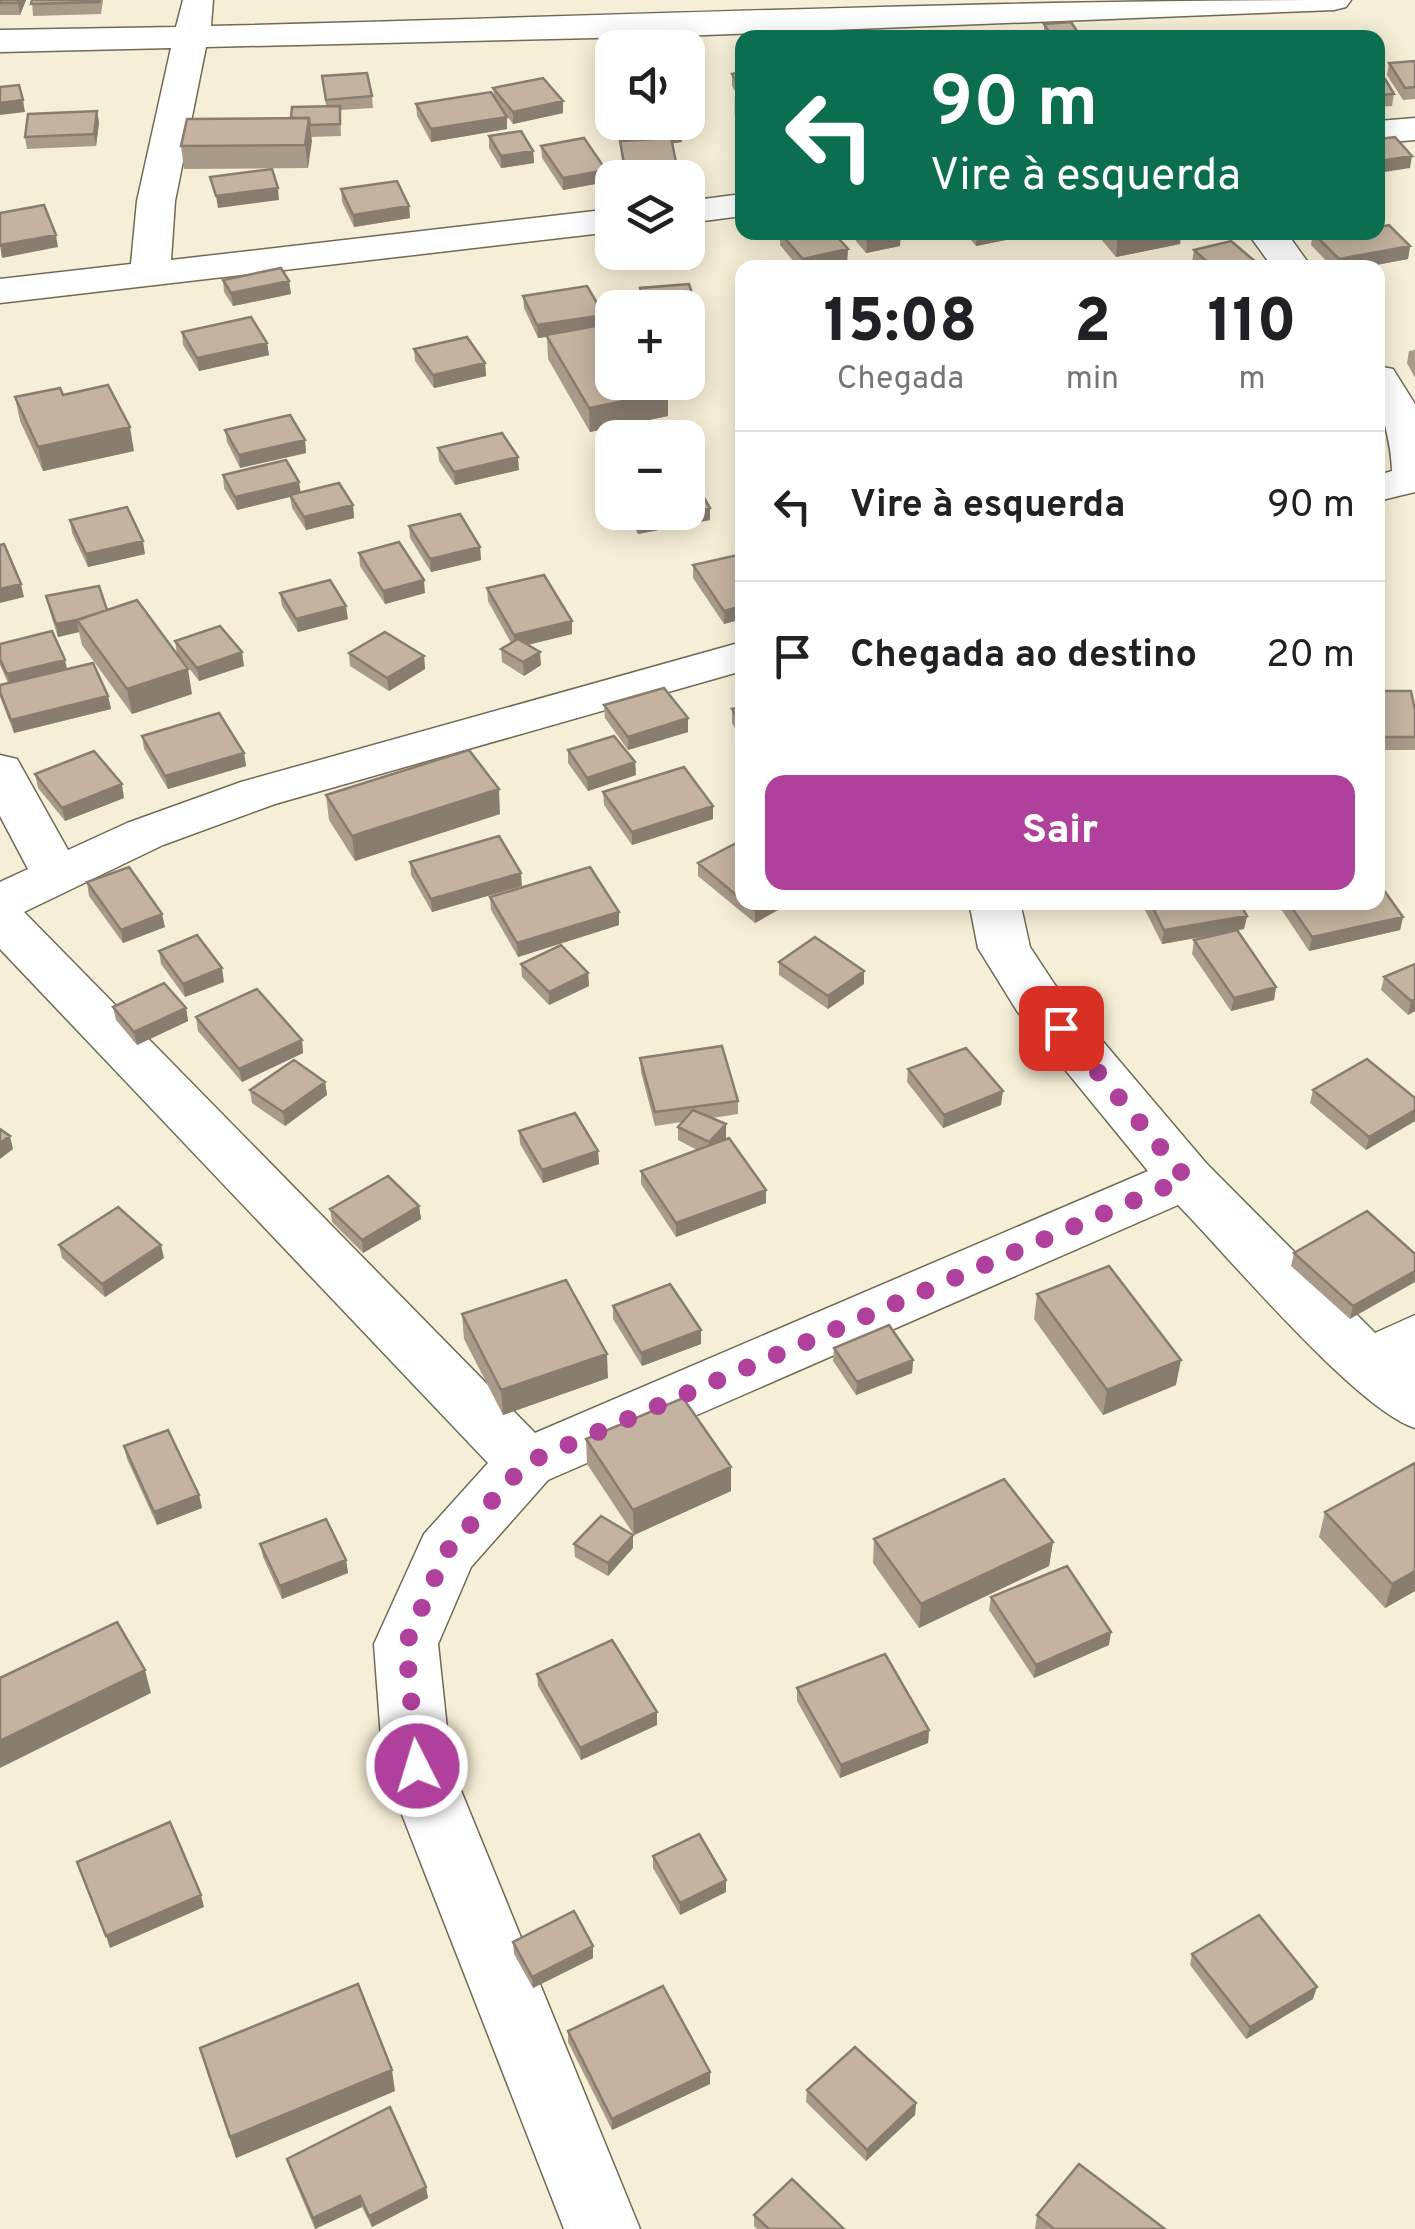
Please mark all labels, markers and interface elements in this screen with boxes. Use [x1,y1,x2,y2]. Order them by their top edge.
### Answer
map controls [595,30,705,530]
button: sound [595,30,705,140]
text: 90 m [930,62,1098,151]
icon: left [765,70,895,200]
text: Vire à esquerda [930,149,1241,206]
button: layers [595,160,705,270]
text: 15:08 [824,287,977,363]
text: 2 [1074,287,1111,363]
text: 110 [1208,287,1296,363]
button: + [595,290,705,400]
text: Chegada [837,360,964,400]
text: min [1066,360,1119,400]
text: m [1238,360,1266,400]
button: − [595,420,705,530]
icon: left [765,479,820,534]
text: Vire à esquerda [850,482,1125,531]
text: 90 m [1267,482,1355,531]
icon: arrive [765,629,820,684]
text: Chegada ao destino [850,632,1197,681]
text: 20 m [1266,632,1355,681]
button: Sair [765,775,1355,890]
pin [1019,986,1104,1071]
icon: arrive [1034,1001,1089,1056]
position arrow [365,1714,469,1818]

